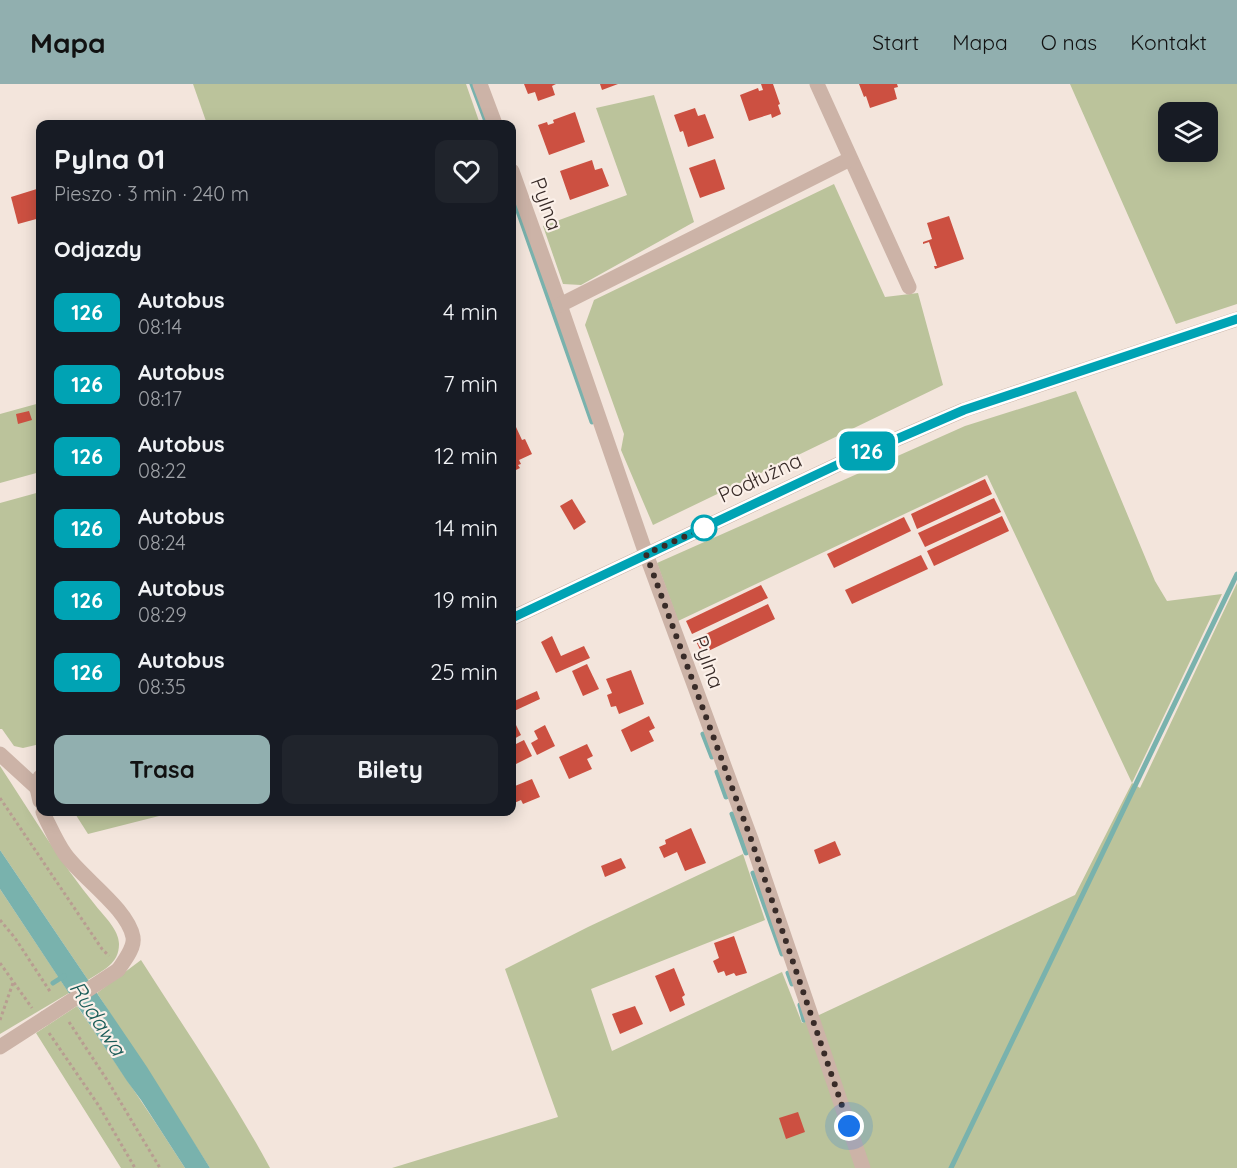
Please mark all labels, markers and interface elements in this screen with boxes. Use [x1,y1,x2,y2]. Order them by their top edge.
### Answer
text: Mapa [30,25,106,60]
text: Start [872,29,919,55]
text: Mapa [952,29,1008,55]
text: O nas [1041,29,1097,55]
text: Kontakt [1130,29,1207,55]
map controls [1158,102,1218,162]
button: layers [1158,102,1218,162]
button: heart [435,140,498,203]
text: Pylna 01 [54,141,165,176]
street label: Pylna [525,174,568,234]
text: Pieszo · 3 min · 240 m [54,181,249,206]
text: Odjazdy [54,235,142,263]
text: Autobus [138,286,225,314]
text: 4 min [443,298,498,326]
text: 126 [71,299,103,325]
text: 08:14 [138,314,182,339]
text: Autobus [138,358,225,386]
text: 7 min [443,370,498,398]
text: 126 [71,371,103,397]
text: 08:17 [138,386,182,411]
text: Autobus [138,430,225,458]
line badge: 126 [832,432,902,470]
text: 126 [851,438,883,464]
text: 12 min [434,442,498,470]
text: 126 [71,443,103,469]
street label: Podłużna [714,446,806,508]
text: 08:22 [138,458,187,483]
text: Autobus [138,502,225,530]
text: 14 min [435,514,498,542]
text: 126 [71,515,103,541]
unlabelled marker [691,515,717,541]
text: 08:24 [138,530,186,555]
text: Autobus [138,574,225,602]
text: 19 min [434,586,498,614]
text: 126 [71,587,103,613]
text: 08:29 [138,602,187,627]
street label: Pylna [687,632,730,692]
text: Autobus [138,646,225,674]
text: 25 min [430,658,498,686]
text: 126 [71,659,103,685]
text: 08:35 [138,674,186,699]
button: Trasa [54,735,270,804]
button: Bilety [282,735,498,804]
water label: Rudawa [64,975,133,1062]
your location [834,1111,864,1141]

